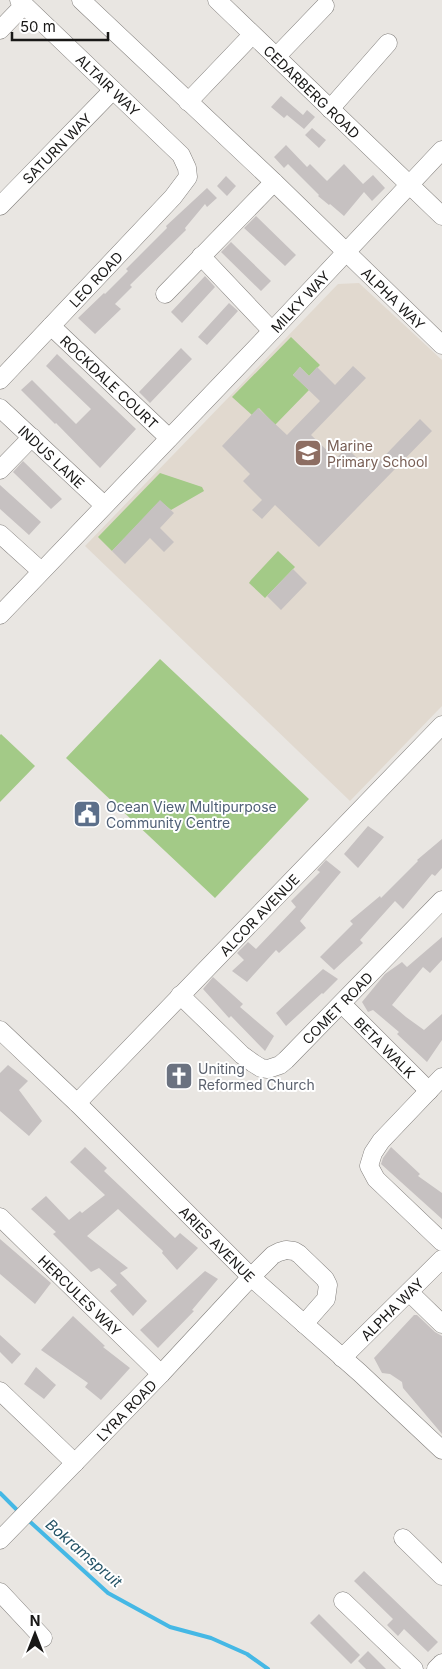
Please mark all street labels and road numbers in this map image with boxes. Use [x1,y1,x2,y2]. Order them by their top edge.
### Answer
street label: CEDARBERG ROAD [261,41,364,142]
street label: ALTAIR WAY [73,51,144,120]
street label: SATURN WAY [18,109,95,187]
street label: LEO ROAD [65,248,126,310]
street label: ALPHA WAY [358,264,429,333]
street label: MILKY WAY [267,267,333,336]
street label: ROCKDALE COURT [57,331,162,432]
street label: INDUS LANE [15,421,89,491]
street label: ALCOR AVENUE [216,870,302,959]
street label: COMET ROAD [298,968,376,1047]
street label: BETA WALK [351,1013,420,1082]
street label: ARIES AVENUE [176,1202,259,1285]
street label: HERCULES WAY [35,1251,125,1340]
street label: ALPHA WAY [357,1274,427,1344]
street label: LYRA ROAD [93,1376,159,1444]

